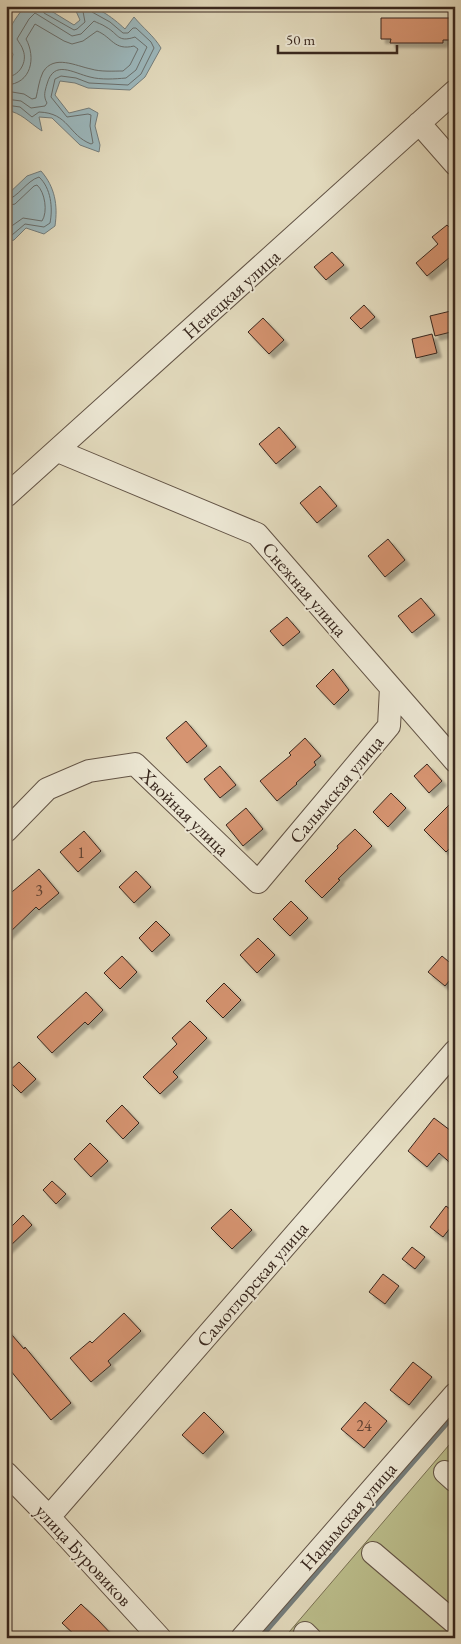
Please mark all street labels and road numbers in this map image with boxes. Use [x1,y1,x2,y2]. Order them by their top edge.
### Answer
street label: Ненецкая улица [177,244,286,345]
street label: Снежная улица [256,537,353,642]
street label: Салымская улица [284,730,389,849]
street label: Хвойная улица [134,763,235,862]
street label: Самотлорская улица [191,1216,314,1352]
street label: Надымская улица [294,1457,403,1576]
street label: улица Буровиков [30,1499,138,1612]

